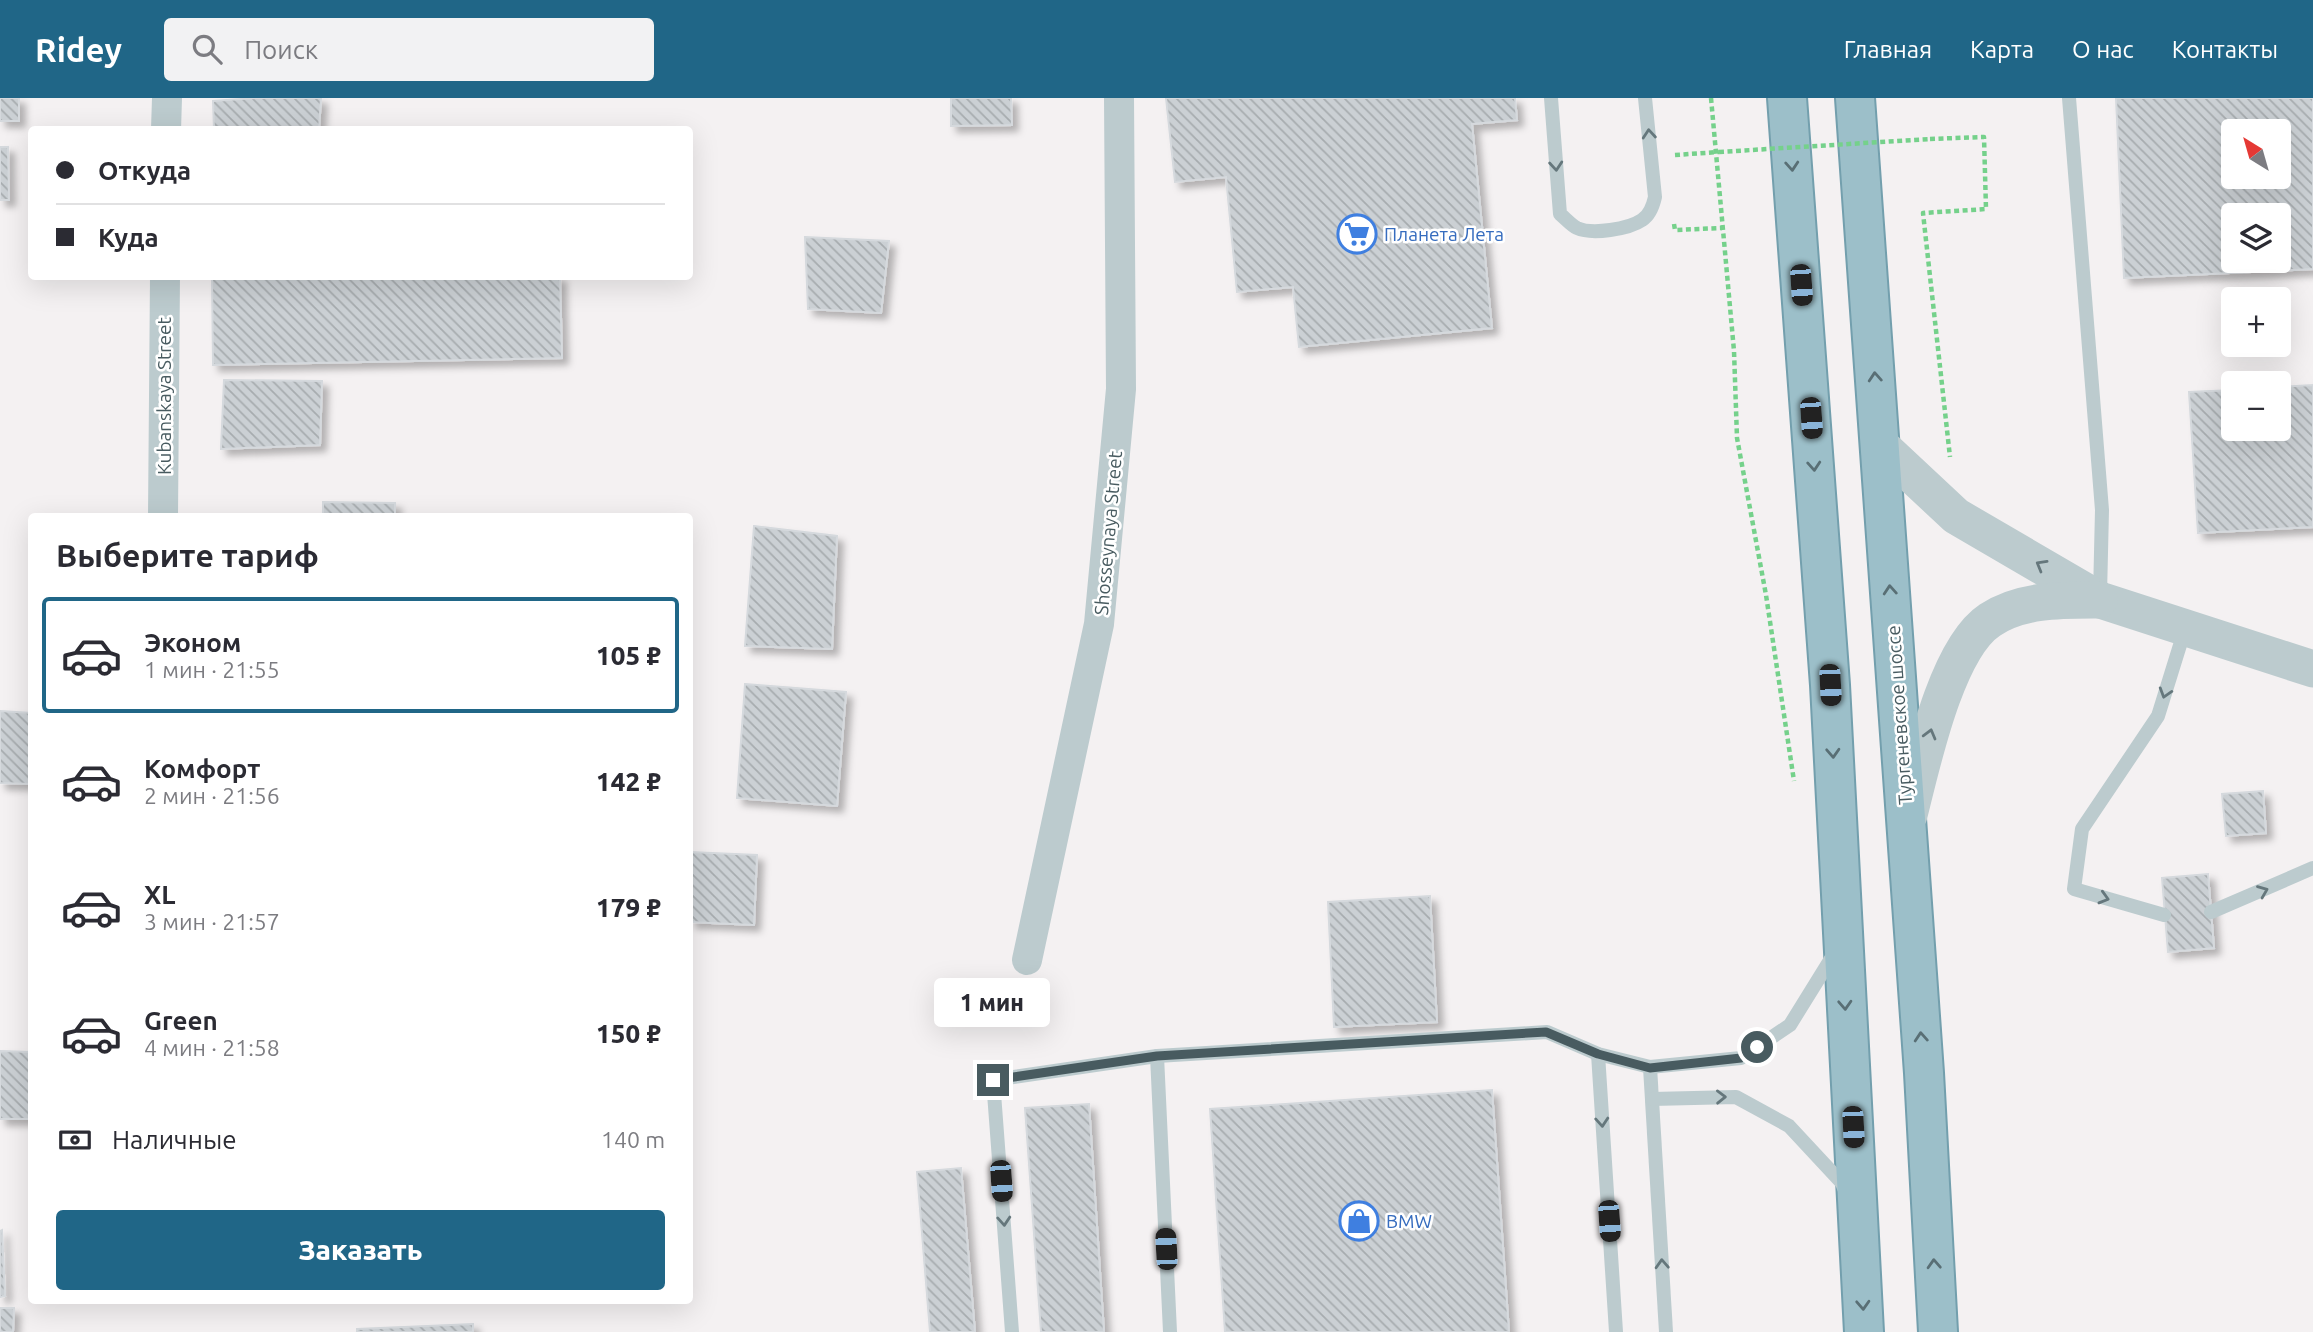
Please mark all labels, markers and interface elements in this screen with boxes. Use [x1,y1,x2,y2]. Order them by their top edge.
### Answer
search box [164,18,654,81]
icon: search [188,30,226,68]
text: Ridey [35,31,122,68]
text: Поиск [244,35,318,64]
text: Главная [1844,36,1932,63]
text: Карта [1970,36,2034,63]
text: О нас [2072,36,2134,63]
text: Контакты [2172,36,2278,63]
north arrow [2221,119,2291,189]
map controls [2221,119,2291,441]
one-way arrow [1642,128,1657,139]
text: Откуда [98,156,191,185]
one-way arrow [1548,161,1563,172]
one-way arrow [1784,161,1799,172]
button: layers [2221,203,2291,273]
supermarket icon: Планета Лета [1336,213,1378,255]
text: Куда [98,223,159,252]
place label: Планета Лета [1384,223,1504,245]
car [1790,263,1813,307]
button: + [2221,287,2291,357]
street label: Kubanskaya Street [153,316,175,475]
button: − [2221,371,2291,441]
one-way arrow [1868,372,1883,383]
car [1800,396,1823,440]
street label: Shosseynaya Street [1090,449,1126,616]
one-way arrow [1806,461,1821,472]
text: Выберите тариф [56,537,319,573]
one-way arrow [2035,561,2048,574]
one-way arrow [1883,584,1898,595]
icon: car [60,624,123,687]
street label: Тургеневское шоссе [1882,625,1916,805]
text: Эконом [144,628,241,657]
text: 105 ₽ [596,641,661,670]
text: 1 мин · 21:55 [144,657,280,682]
car [1819,663,1842,707]
one-way arrow [2159,687,2174,699]
one-way arrow [1922,728,1936,740]
one-way arrow [1825,748,1840,759]
icon: car [60,750,123,813]
text: Комфорт [144,754,260,783]
text: 142 ₽ [596,767,661,796]
text: 2 мин · 21:56 [144,783,280,808]
icon: car [60,876,123,939]
text: XL [144,880,175,909]
one-way arrow [2256,886,2268,900]
one-way arrow [2098,890,2110,904]
text: 179 ₽ [596,893,661,922]
text: 3 мин · 21:57 [144,909,280,934]
callout: 1 мин [935,978,1051,1028]
text: 1 мин [960,990,1024,1015]
one-way arrow [1838,1000,1853,1011]
icon: car [60,1002,123,1065]
text: Green [144,1006,218,1035]
text: 150 ₽ [596,1019,661,1048]
route start [1741,1031,1773,1063]
one-way arrow [1914,1031,1929,1042]
text: 4 мин · 21:58 [144,1035,280,1060]
route end [977,1064,1009,1096]
one-way arrow [1715,1090,1726,1105]
car [1842,1105,1865,1149]
one-way arrow [1595,1117,1610,1128]
icon: cash [56,1121,94,1159]
text: Наличные [112,1125,237,1154]
text: 140 m [601,1127,665,1152]
car [990,1159,1013,1203]
car [1598,1199,1621,1243]
shop icon: BMW [1338,1200,1380,1242]
button: Заказать [56,1210,665,1290]
place label: BMW [1386,1210,1432,1232]
one-way arrow [996,1216,1011,1227]
car [1155,1227,1178,1271]
one-way arrow [1655,1258,1670,1269]
one-way arrow [1927,1258,1942,1269]
one-way arrow [1855,1300,1870,1311]

